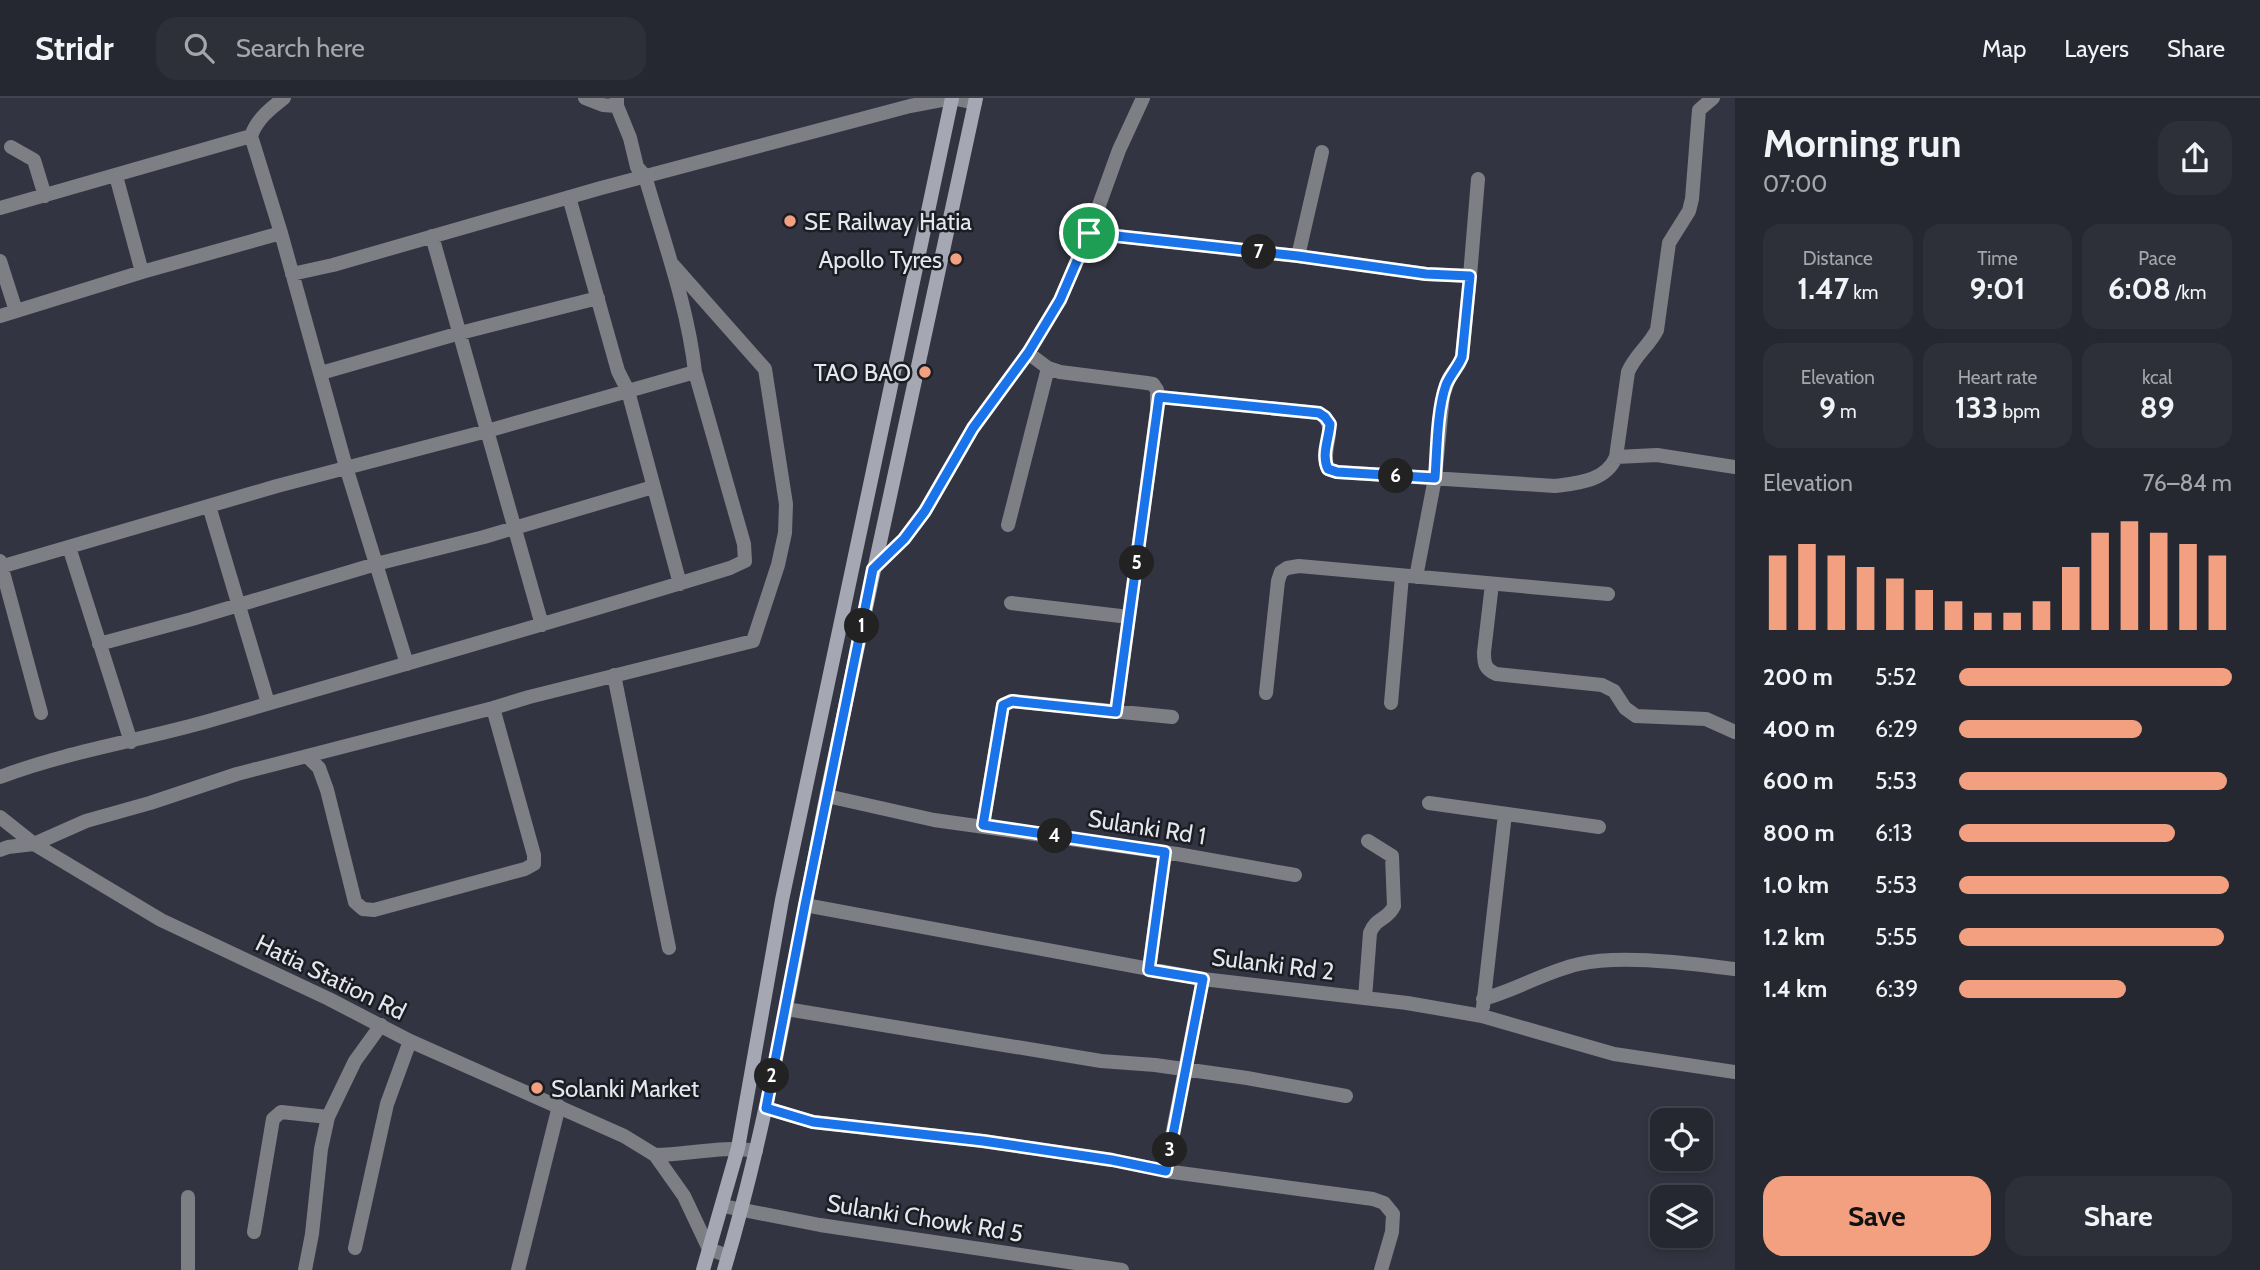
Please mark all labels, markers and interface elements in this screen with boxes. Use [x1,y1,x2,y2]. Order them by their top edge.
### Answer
search box [156,17,646,80]
text: Stridr [35,28,114,68]
icon: search [180,29,218,67]
text: Search here [236,32,365,64]
text: Map [1982,34,2026,63]
text: Layers [2064,34,2129,63]
text: Share [2167,34,2225,63]
text: Morning run [1763,120,1962,167]
button: share [2158,121,2232,195]
text: 07:00 [1763,170,1827,198]
pin [1059,203,1119,263]
place label: SE Railway Hatia [804,207,972,236]
marker: SE Railway Hatia [782,213,798,229]
icon: arrive [1070,214,1108,252]
pin: 7 [1242,234,1276,270]
text: 7 [1254,240,1263,263]
place label: Apollo Tyres [818,245,942,274]
text: Distance [1803,247,1873,270]
text: Time [1977,247,2018,270]
text: Pace [2138,247,2176,270]
marker: Apollo Tyres [948,251,964,267]
text: 1.47 [1797,270,1849,307]
text: 9:01 [1970,270,2025,307]
text: 6:08 [2108,270,2171,307]
text: km [1849,281,1878,304]
text: /km [2171,281,2206,304]
place label: TAO BAO [814,358,911,387]
marker: TAO BAO [917,364,933,380]
text: Elevation [1801,366,1875,389]
text: Heart rate [1958,366,2037,389]
text: kcal [2142,366,2172,389]
text: 9 [1819,389,1836,426]
text: 133 [1955,389,1998,426]
text: 89 [2140,389,2175,426]
text: m [1836,400,1857,423]
text: bpm [1998,400,2040,423]
pin: 6 [1378,458,1414,494]
text: 6 [1390,464,1401,487]
text: Elevation [1763,469,1853,497]
text: 76–84 m [2143,469,2232,497]
pin: 5 [1120,546,1154,580]
text: 5 [1131,551,1142,574]
pin: 1 [844,608,880,644]
text: 1 [858,614,865,637]
text: 200 m [1763,663,1833,691]
text: 5:52 [1875,663,1917,691]
text: 400 m [1763,715,1835,743]
text: 6:29 [1875,715,1918,743]
text: 600 m [1763,767,1834,795]
text: 5:53 [1875,767,1917,795]
street label: Sulanki Rd 1 [1086,803,1208,851]
pin: 4 [1038,818,1072,854]
text: 800 m [1763,819,1835,847]
text: 6:13 [1875,819,1913,847]
text: 4 [1049,824,1060,847]
text: 1.0 km [1763,871,1829,899]
text: 5:53 [1875,871,1917,899]
text: 1.2 km [1763,923,1825,951]
text: 5:55 [1875,923,1917,951]
street label: Hatia Station Rd [251,928,411,1026]
street label: Sulanki Rd 2 [1210,942,1336,986]
text: 1.4 km [1763,975,1827,1003]
text: 6:39 [1875,975,1918,1003]
pin: 2 [754,1058,790,1094]
text: 2 [766,1064,777,1087]
place label: Solanki Market [551,1074,699,1103]
marker: Solanki Market [529,1080,545,1096]
map controls [1650,1108,1713,1248]
button: locate [1650,1108,1713,1171]
pin: 3 [1152,1132,1188,1168]
text: 3 [1164,1138,1175,1161]
button: Save [1763,1176,1991,1256]
button: Share [2005,1176,2232,1256]
button: layers [1650,1185,1713,1248]
street label: Sulanki Chowk Rd 5 [825,1188,1025,1248]

